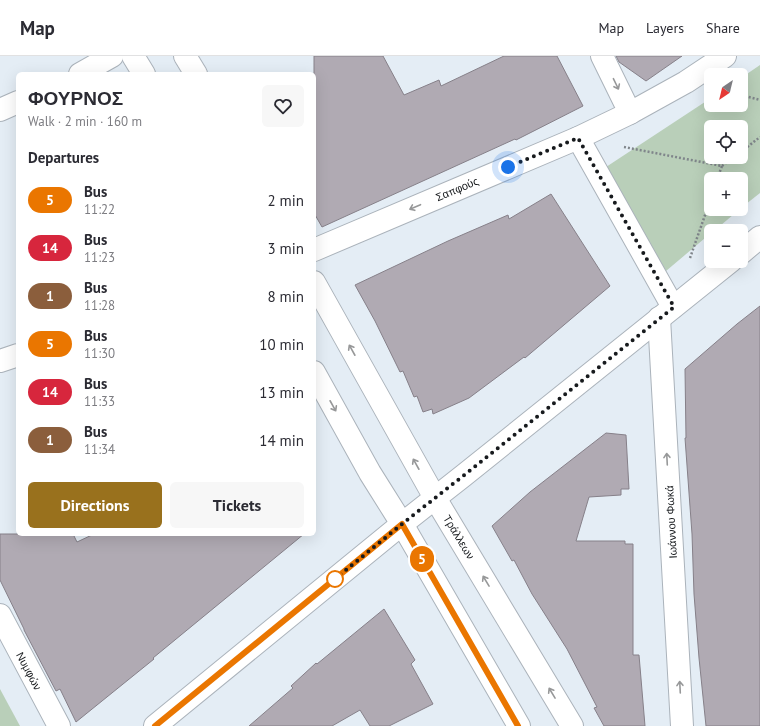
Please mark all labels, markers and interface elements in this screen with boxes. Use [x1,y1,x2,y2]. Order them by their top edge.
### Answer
text: Map [20,16,55,40]
text: Map [598,19,624,37]
text: Layers [646,19,684,37]
text: Share [706,19,740,37]
north arrow [704,68,748,112]
map controls [704,68,748,268]
one-way arrow [613,78,620,90]
button: heart [262,85,304,127]
text: ΦΟΥΡΝΟΣ [28,86,123,110]
text: Walk · 2 min · 160 m [28,113,142,130]
button: locate [704,120,748,164]
text: Departures [28,148,99,167]
your location [498,157,518,177]
button: + [704,172,748,216]
street label: Σαπφούς [434,174,480,204]
text: Bus [84,182,107,201]
text: 5 [46,191,54,209]
text: 2 min [267,191,304,210]
text: 11:22 [84,201,115,218]
one-way arrow [409,204,421,211]
button: − [704,224,748,268]
text: Bus [84,230,107,249]
text: 14 [42,239,58,257]
text: 3 min [267,239,304,258]
text: 11:23 [84,249,115,266]
text: Bus [84,278,107,297]
text: 1 [46,287,54,305]
text: 8 min [267,287,304,306]
text: 11:28 [84,297,115,314]
text: Bus [84,326,107,345]
text: 5 [46,335,54,353]
text: 10 min [259,335,304,354]
text: 11:30 [84,345,115,362]
one-way arrow [348,345,356,357]
text: Bus [84,374,107,393]
text: 14 [42,383,58,401]
text: 13 min [259,383,304,402]
text: 11:33 [84,393,115,410]
one-way arrow [330,400,337,412]
text: Bus [84,422,107,441]
text: 1 [46,431,54,449]
text: 14 min [259,431,304,450]
text: 11:34 [84,441,115,458]
one-way arrow [663,453,671,466]
one-way arrow [412,458,419,470]
button: Directions [28,482,162,528]
button: Tickets [170,482,304,528]
street label: Ιωάννου Φωκά [662,484,680,559]
street label: Τράλλεων [440,512,478,562]
line badge: 5 [409,546,435,572]
text: 5 [418,550,426,568]
unlabelled marker [326,570,344,588]
one-way arrow [481,575,489,587]
street label: Νυμφών [13,649,45,693]
one-way arrow [676,681,684,694]
one-way arrow [548,687,556,699]

